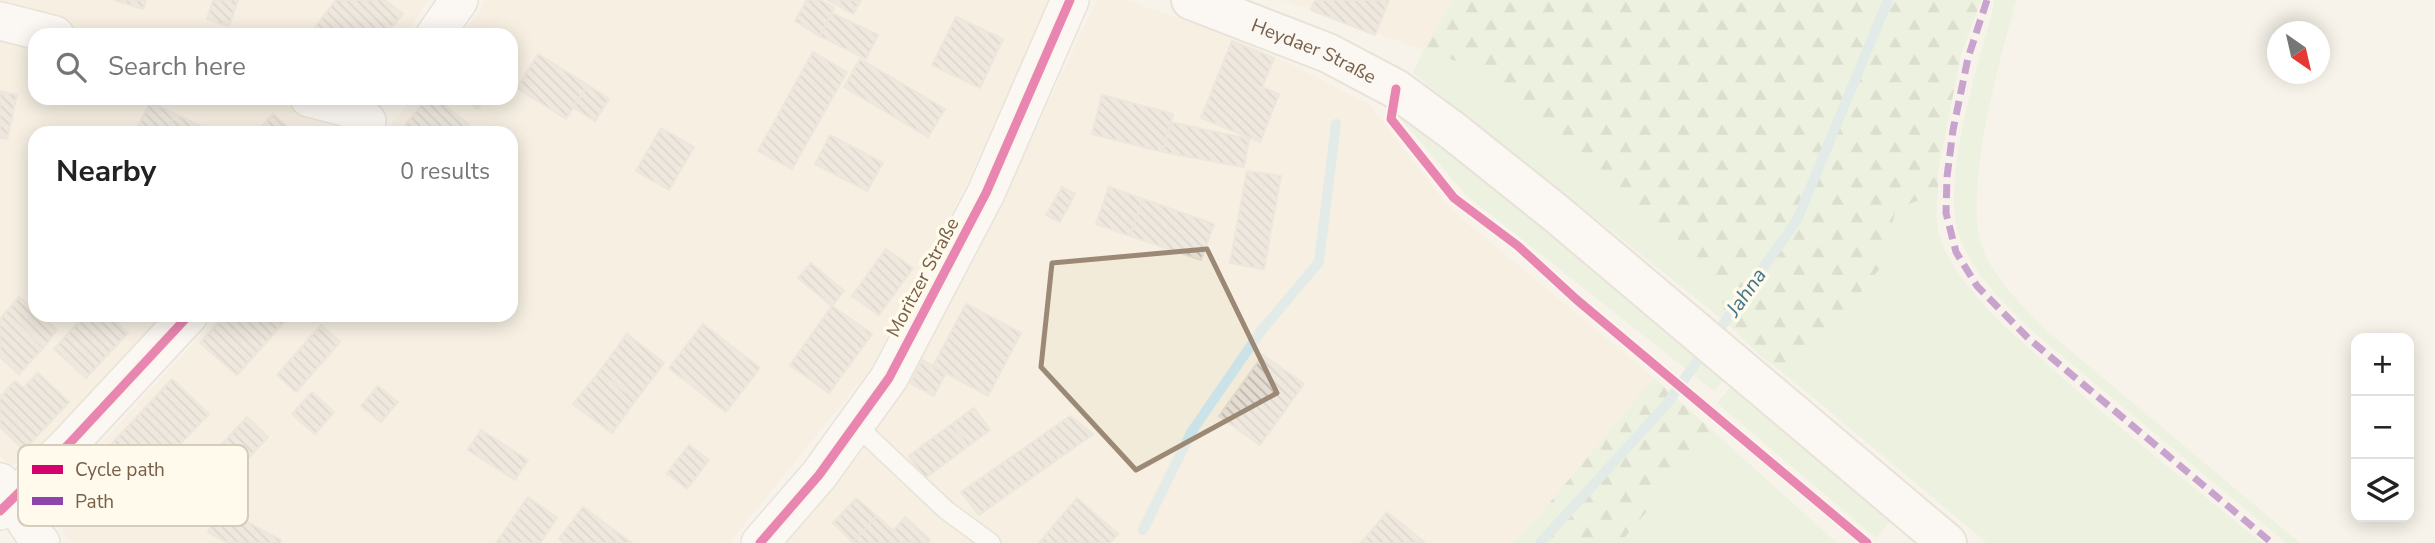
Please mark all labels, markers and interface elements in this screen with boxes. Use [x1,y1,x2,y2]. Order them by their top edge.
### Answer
street label: Heydaer Straße [1248,13,1381,90]
north arrow [2267,21,2330,84]
search box [28,28,518,105]
icon: search [52,48,90,86]
text: Search here [108,49,246,84]
text: Nearby [56,151,156,192]
text: 0 results [400,156,490,187]
street label: Moritzer Straße [880,213,965,342]
water label: Jahna [1719,262,1773,323]
map controls [2351,333,2414,522]
button: + [2351,333,2414,396]
button: − [2351,396,2414,459]
legend [18,445,248,526]
text: Cycle path [75,457,165,483]
button: layers [2351,459,2414,522]
text: Path [75,489,114,515]

